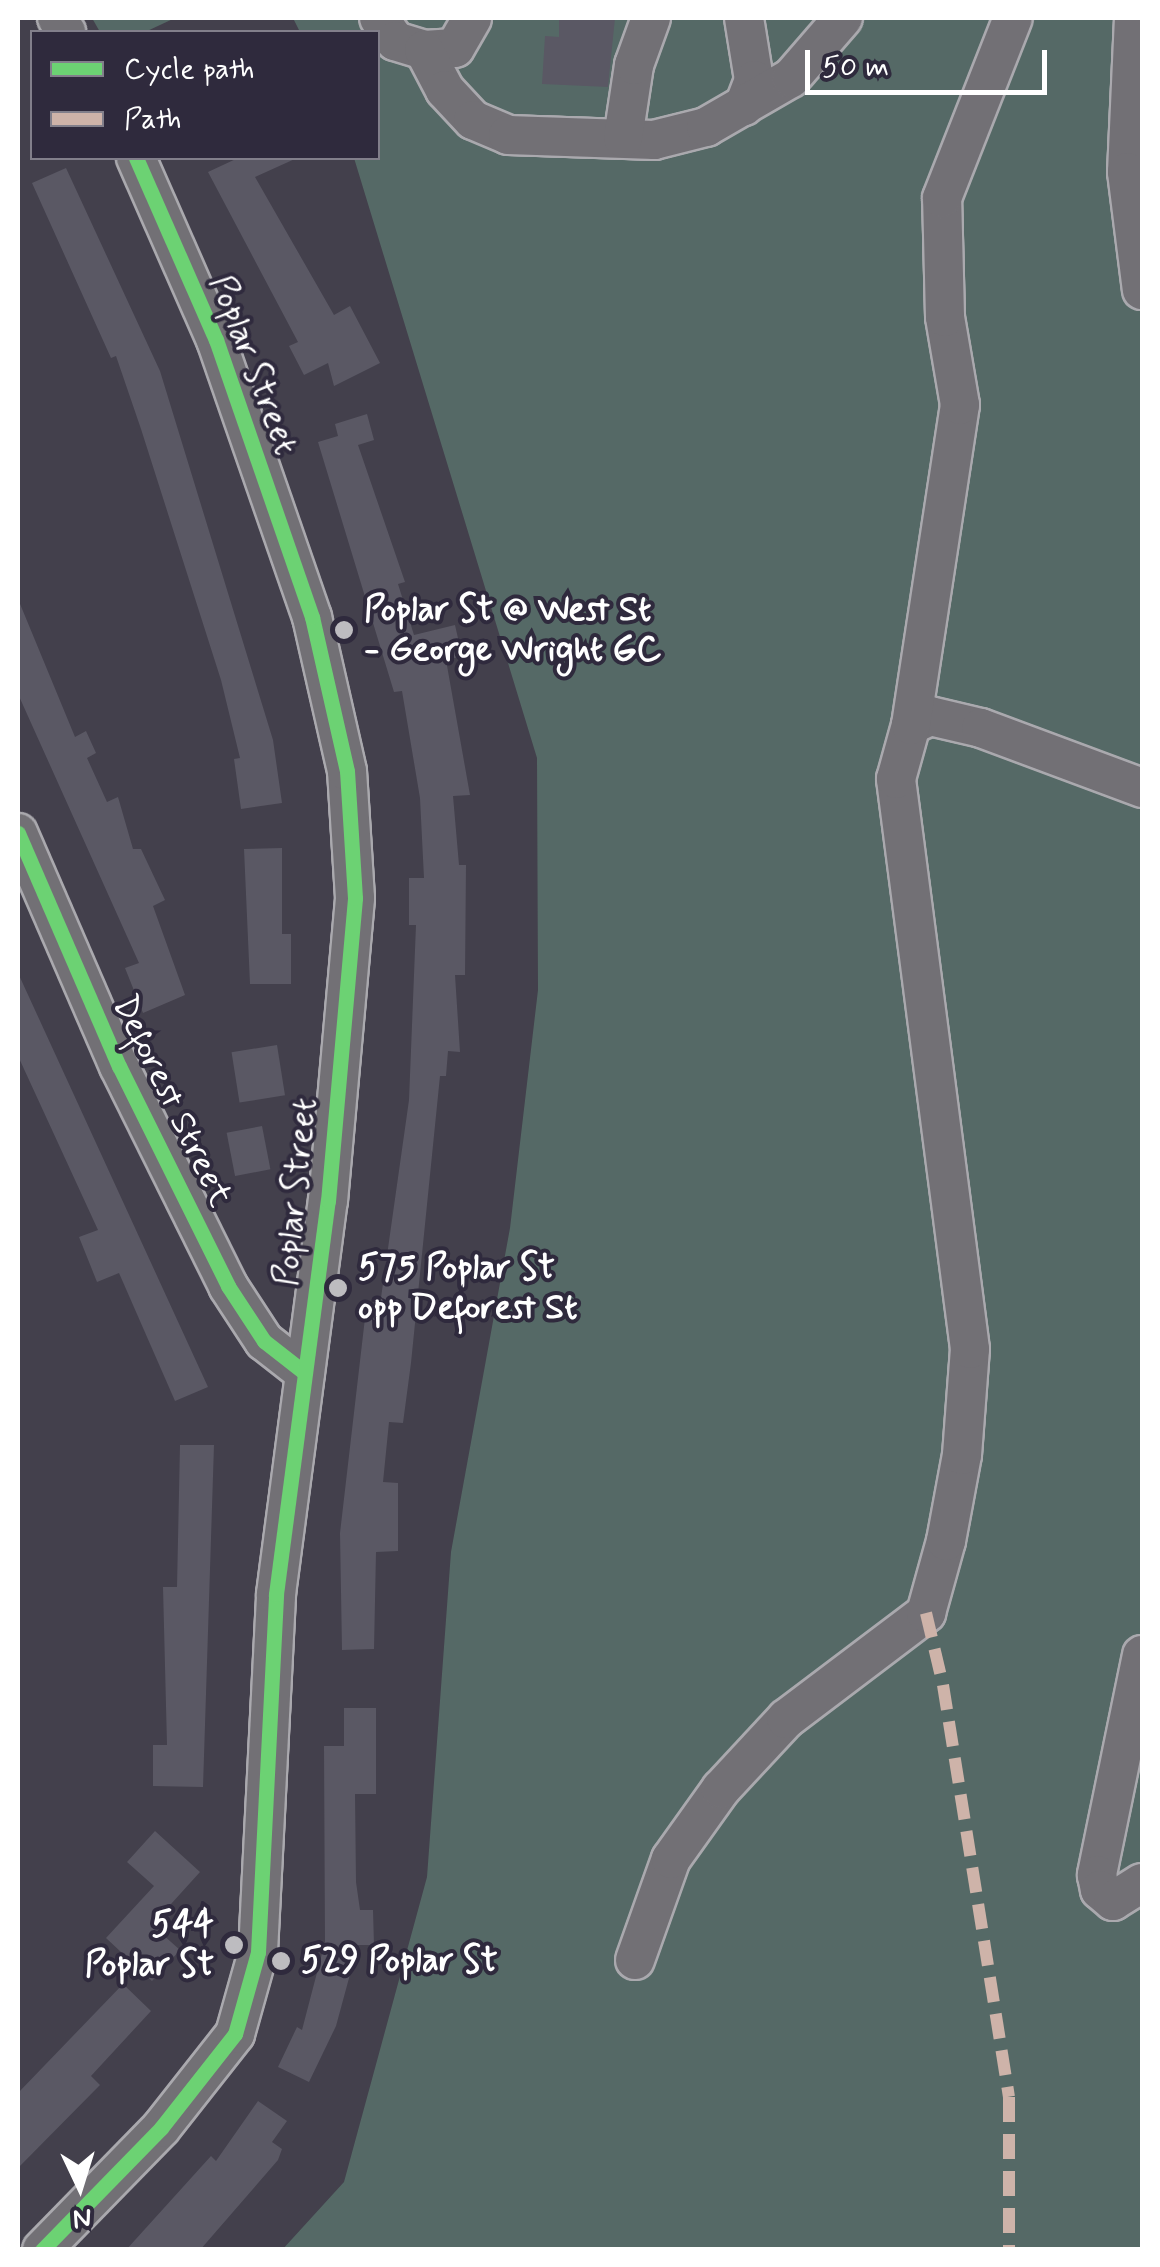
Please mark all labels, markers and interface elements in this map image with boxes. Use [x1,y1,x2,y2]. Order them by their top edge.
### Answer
legend [30,30,380,160]
scale bar [810,30,1052,92]
text: 50 m [822,48,889,87]
text: Cycle path [124,50,255,89]
text: Path [124,100,182,139]
street label: Poplar Street [198,266,308,464]
place label: Poplar St @ West St - George Wright GC [364,589,656,671]
marker: Poplar St @ West St - George Wright GC [333,619,355,641]
street label: Deforest Street [103,988,241,1214]
street label: Poplar Street [265,1093,327,1291]
place label: 575 Poplar St opp Deforest St [358,1247,574,1329]
marker: 575 Poplar St opp Deforest St [327,1277,349,1299]
place label: 544 Poplar St [87,1904,214,1986]
marker: 544 Poplar St [223,1934,245,1956]
place label: 529 Poplar St [301,1940,496,1982]
marker: 529 Poplar St [270,1950,292,1972]
north arrow [30,2137,130,2237]
text: N [72,2198,93,2237]

